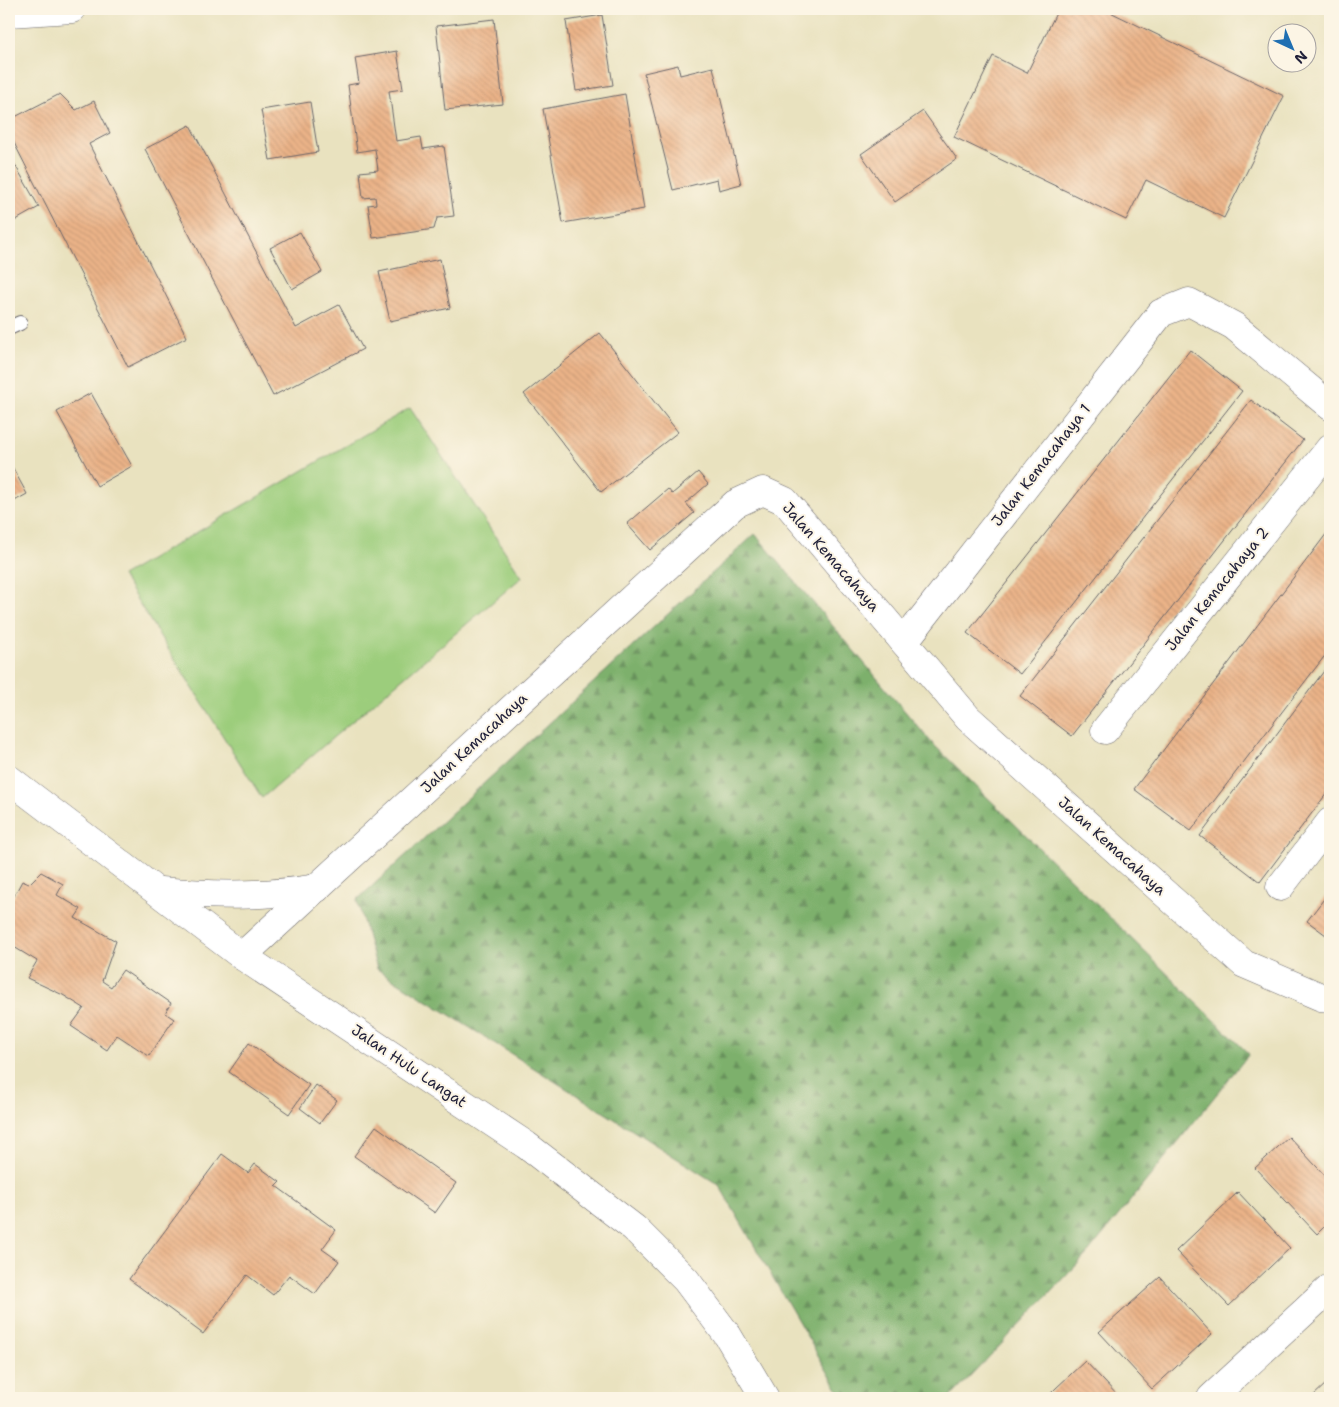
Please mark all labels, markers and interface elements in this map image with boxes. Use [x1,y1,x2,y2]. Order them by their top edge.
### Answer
north arrow [1266,22,1316,72]
text: N [1291,47,1311,68]
street label: Jalan Kemacahaya 1 [987,400,1095,530]
street label: Jalan Kemacahaya [778,498,884,616]
street label: Jalan Kemacahaya 2 [1161,523,1273,655]
street label: Jalan Kemacahaya [417,688,532,798]
street label: Jalan Kemacahaya [1054,792,1171,900]
street label: Jalan Hulu Langat [347,1020,471,1112]

